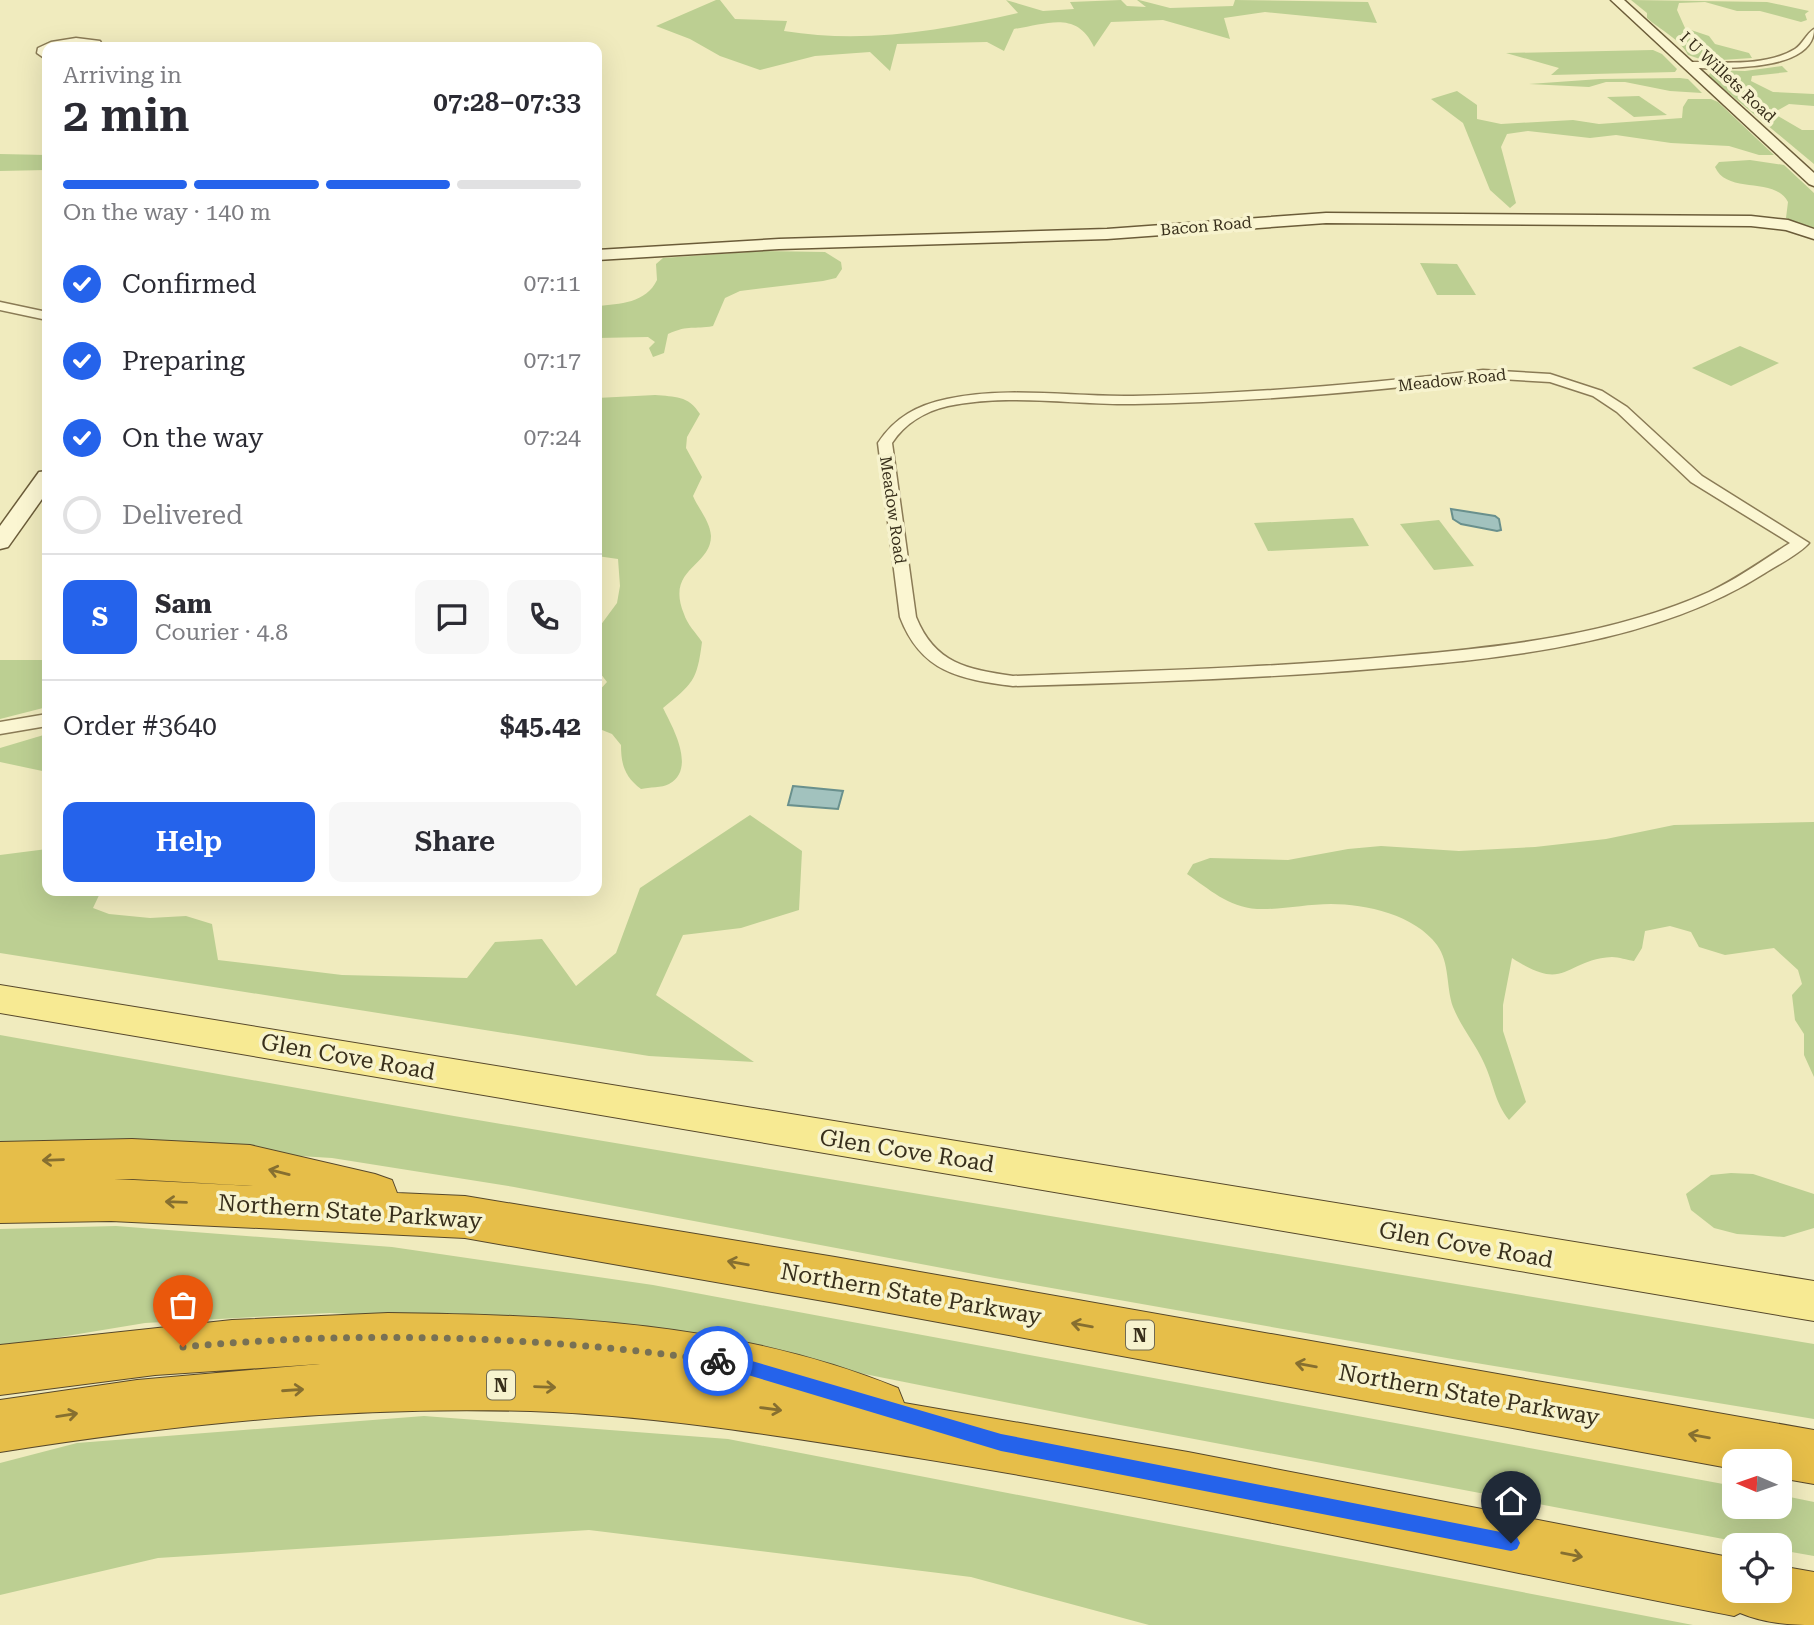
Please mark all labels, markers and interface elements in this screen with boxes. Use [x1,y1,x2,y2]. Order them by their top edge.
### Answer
street label: I U Willets Road [1676,28,1780,126]
text: Arriving in [63,62,182,89]
text: 07:28–07:33 [433,87,581,117]
text: 2 min [63,88,190,142]
text: On the way · 140 m [63,199,271,226]
street label: Bacon Road [1160,213,1252,239]
icon: check [63,265,101,303]
text: Confirmed [122,269,257,299]
text: 07:11 [524,270,581,297]
icon: check [63,342,101,380]
text: Preparing [122,346,245,376]
text: 07:17 [524,347,581,374]
street label: Meadow Road [1397,365,1507,395]
icon: check [63,419,101,457]
text: On the way [122,423,263,453]
text: 07:24 [524,424,581,451]
street label: Meadow Road [876,455,910,565]
text: Delivered [122,500,243,530]
button: chat [415,580,489,654]
button: phone [507,580,581,654]
text: Sam [155,589,212,619]
text: S [92,602,108,632]
text: Courier · 4.8 [155,619,288,646]
text: Order #3640 [63,711,217,741]
text: $45.42 [500,711,581,741]
button: Help [63,802,315,882]
button: Share [329,802,581,882]
street label: Glen Cove Road [259,1028,437,1086]
street label: Glen Cove Road [818,1124,996,1178]
one-way arrow [42,1153,65,1166]
one-way arrow [268,1165,291,1178]
street label: Northern State Parkway [217,1189,483,1235]
one-way arrow [165,1195,188,1208]
street label: Glen Cove Road [1377,1216,1555,1274]
one-way arrow [727,1256,750,1270]
street label: Northern State Parkway [778,1258,1044,1330]
pin [153,1275,213,1347]
icon: bag [164,1286,202,1324]
one-way arrow [1071,1318,1094,1331]
road number: N [1126,1320,1154,1350]
courier [683,1326,753,1396]
icon: bike [699,1342,737,1380]
one-way arrow [1295,1358,1318,1372]
street label: Northern State Parkway [1336,1359,1602,1431]
road number: N [487,1370,515,1400]
one-way arrow [533,1380,556,1393]
one-way arrow [282,1383,304,1396]
one-way arrow [760,1403,782,1416]
one-way arrow [55,1408,78,1421]
one-way arrow [1688,1429,1711,1443]
north arrow [1722,1449,1792,1519]
map controls [1722,1449,1792,1603]
pin [1481,1471,1541,1543]
icon: home [1492,1482,1530,1520]
button: locate [1722,1533,1792,1603]
one-way arrow [1560,1548,1583,1562]

